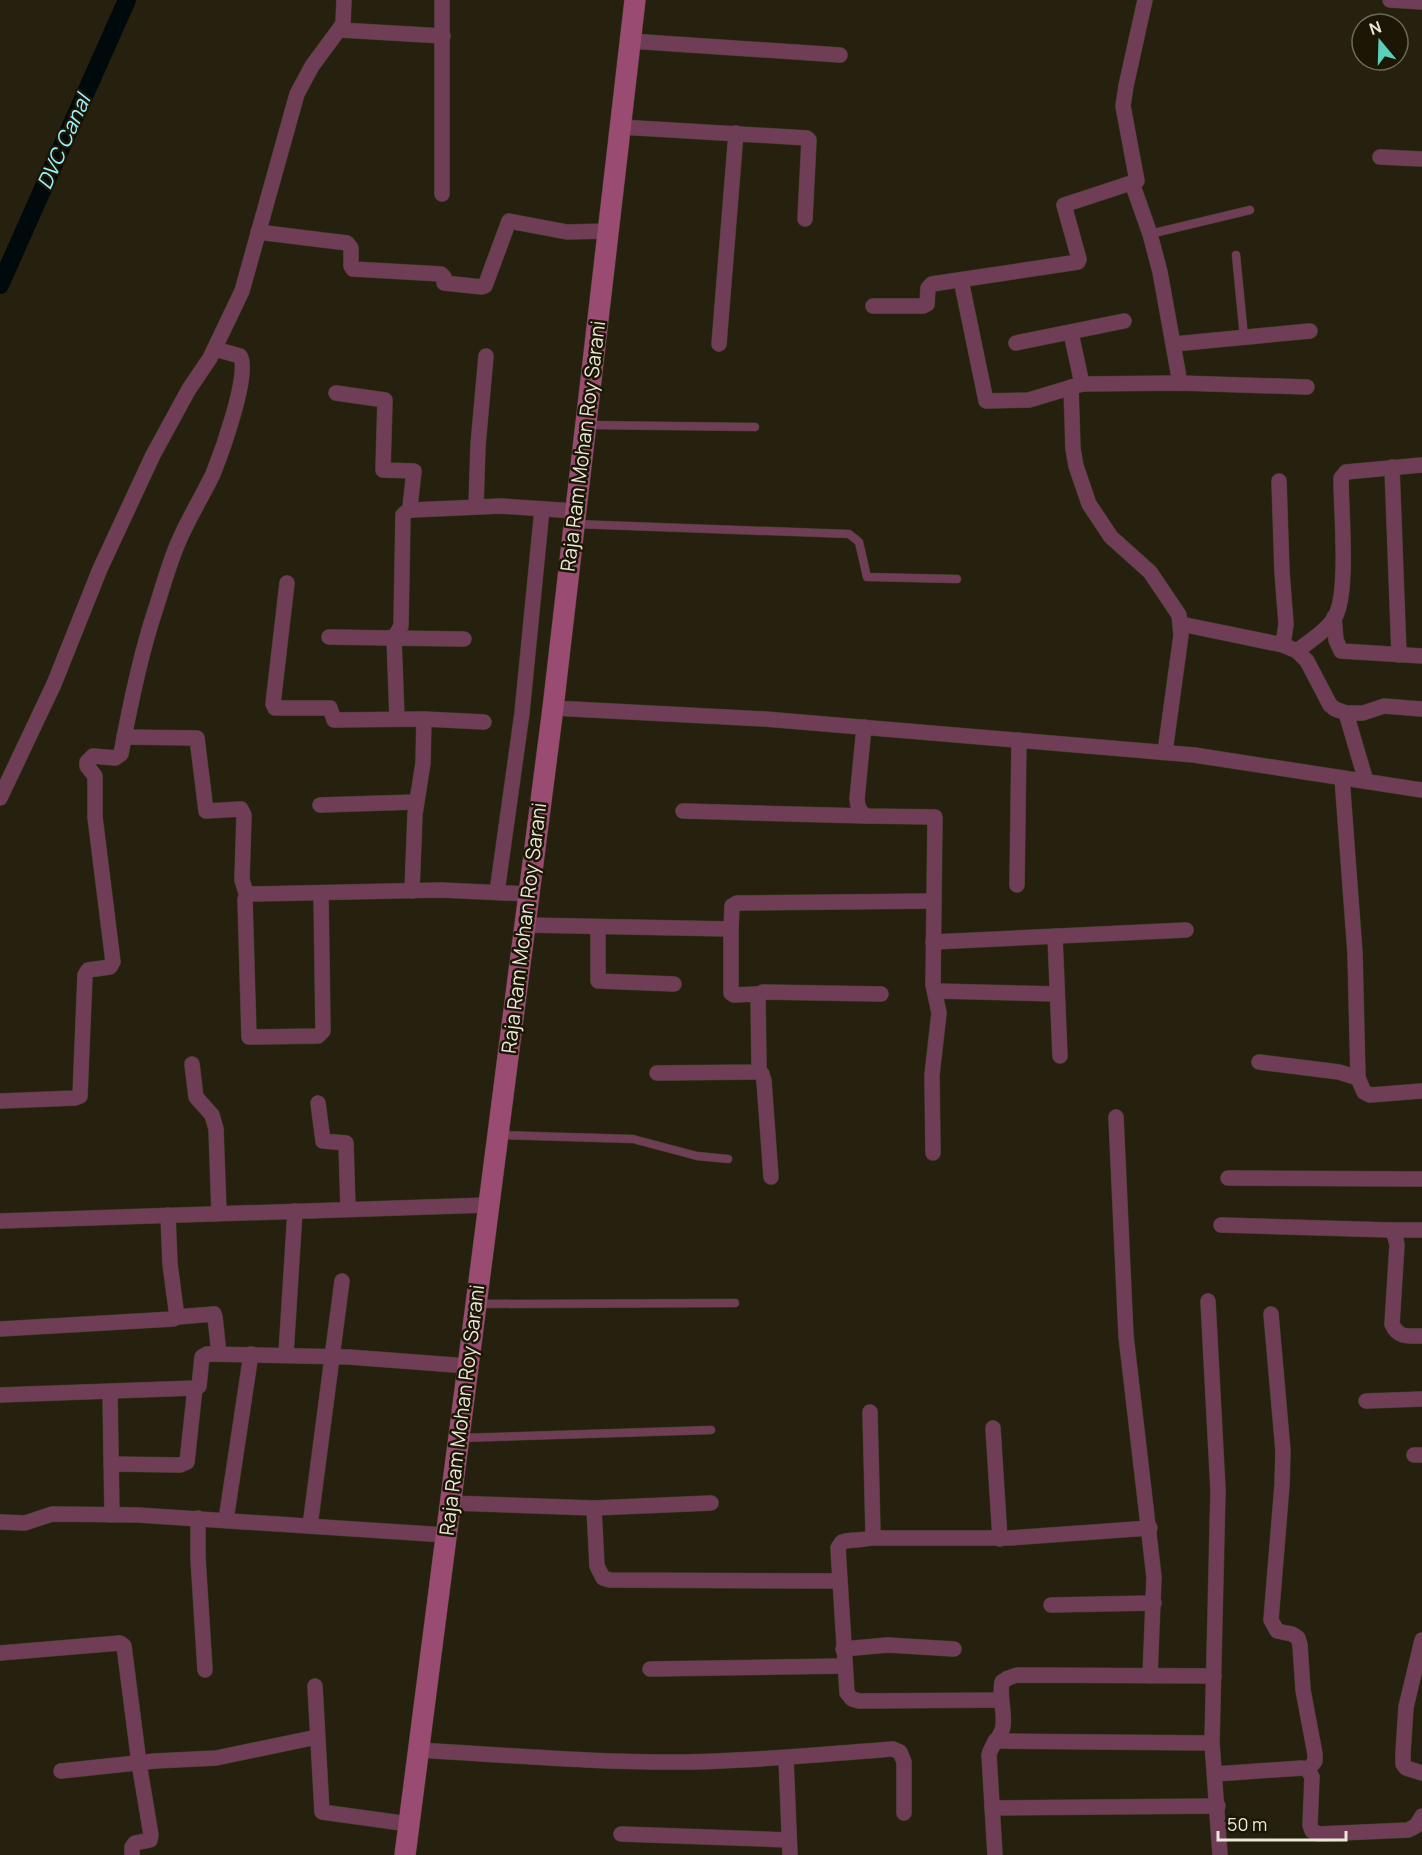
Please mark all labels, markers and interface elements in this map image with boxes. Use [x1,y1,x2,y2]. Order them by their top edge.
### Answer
north arrow [1350,12,1410,72]
text: N [1366,16,1384,40]
water label: DVC Canal [30,87,98,193]
street label: Raja Ram Mohan Roy Sarani [554,319,611,573]
street label: Raja Ram Mohan Roy Sarani [495,801,552,1055]
street label: Raja Ram Mohan Roy Sarani [433,1283,490,1537]
scale bar [1218,1804,1346,1842]
text: 50 m [1227,1812,1267,1836]

